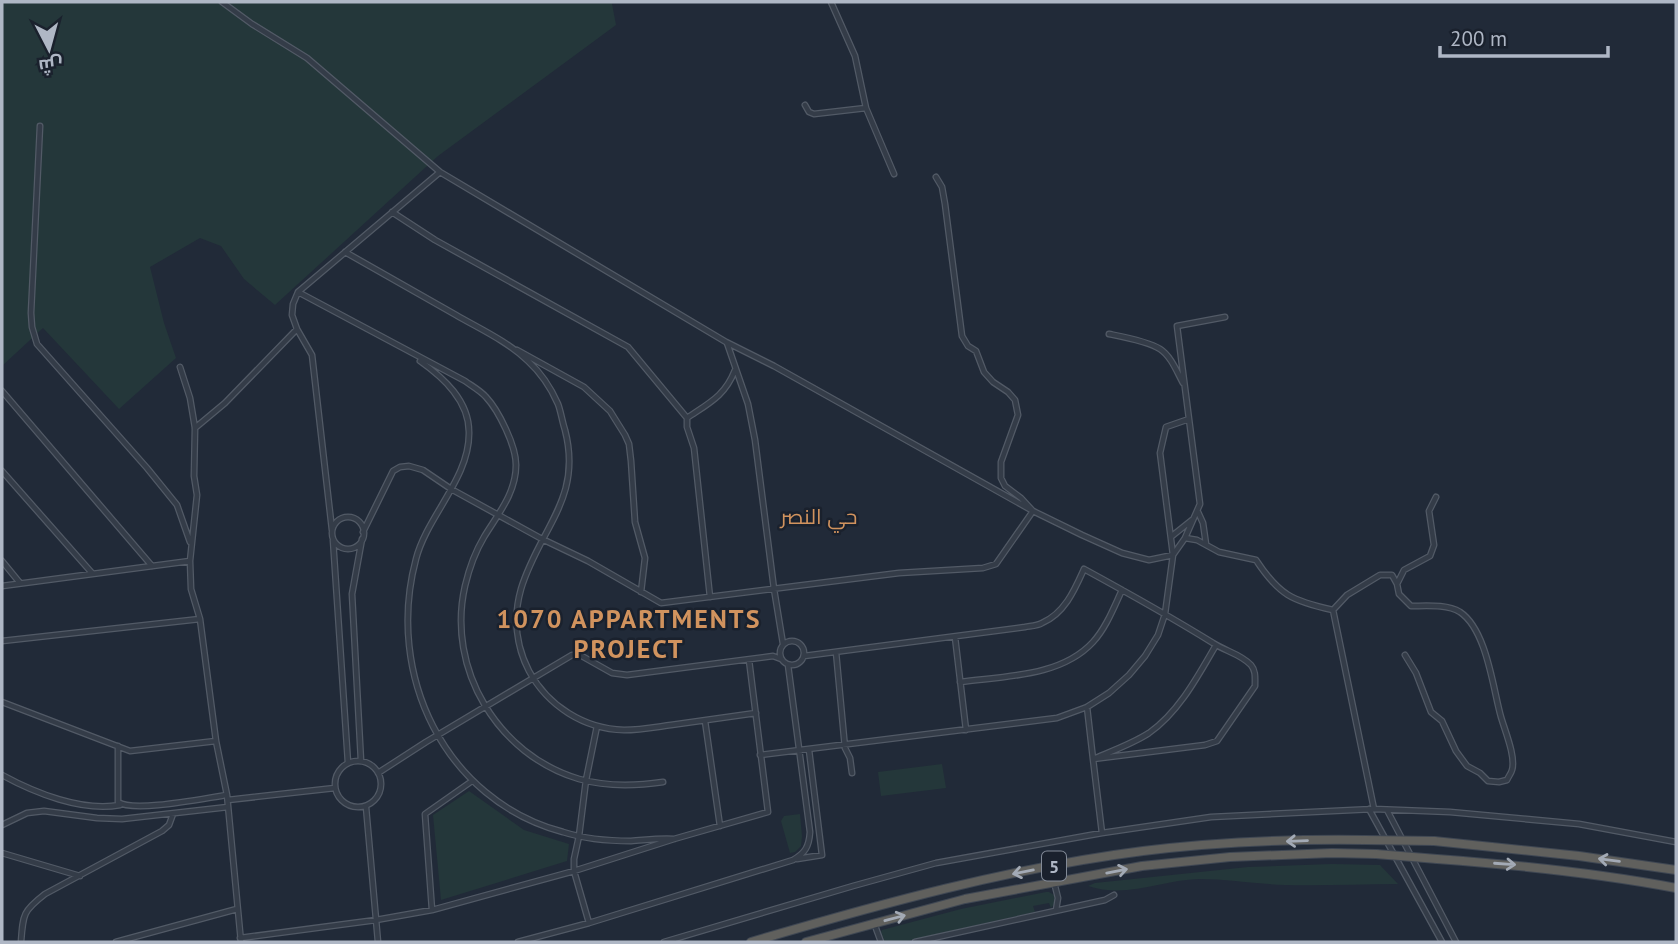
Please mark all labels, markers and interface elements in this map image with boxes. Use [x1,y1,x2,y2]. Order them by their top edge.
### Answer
north arrow [14,14,84,84]
scale bar [1440,14,1608,58]
text: 200 m [1450,25,1507,52]
text: ش [37,53,64,79]
district label: حي النصر [780,503,857,533]
district label: 1070 APPARTMENTS PROJECT [497,602,761,665]
one-way arrow [1286,834,1309,847]
road number: 5 [1042,852,1066,880]
one-way arrow [1598,853,1621,866]
one-way arrow [1494,858,1516,871]
one-way arrow [1105,863,1128,877]
one-way arrow [1012,866,1035,880]
one-way arrow [883,911,906,924]

